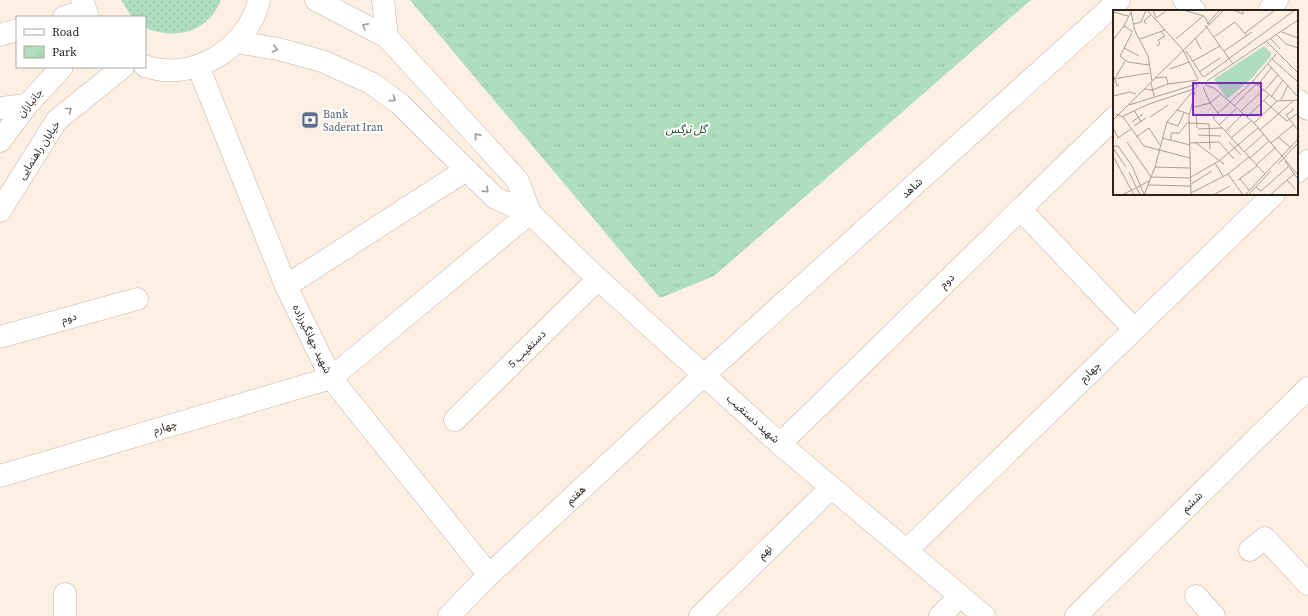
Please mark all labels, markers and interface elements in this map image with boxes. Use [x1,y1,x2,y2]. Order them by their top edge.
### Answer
inset map [1113,10,1298,195]
legend [16,16,146,68]
one-way arrow [362,23,369,30]
text: Road [52,24,79,40]
text: Park [52,44,77,60]
one-way arrow [271,44,278,52]
street label: جانبازان [13,85,47,121]
one-way arrow [389,94,396,102]
place label: Bank Saderat Iran [323,107,384,135]
one-way arrow [65,108,72,115]
bank icon: Bank Saderat Iran [300,110,320,130]
street label: خیابان راهنمایی [14,117,64,182]
park label: گل نرگس [666,122,709,137]
one-way arrow [474,133,482,141]
street label: شاهد [898,174,926,202]
one-way arrow [481,185,489,192]
street label: دوم [936,270,958,292]
street label: شهید جهانگیرزاده [289,302,335,376]
street label: دوم [59,309,79,327]
street label: دستغیب 5 [505,327,549,371]
street label: چهارم [1076,358,1104,386]
street label: شهید دستغیب [723,391,783,447]
street label: چهارم [151,416,179,438]
street label: هفتم [563,482,590,509]
street label: ششم [1178,488,1207,517]
street label: نهم [754,541,776,563]

